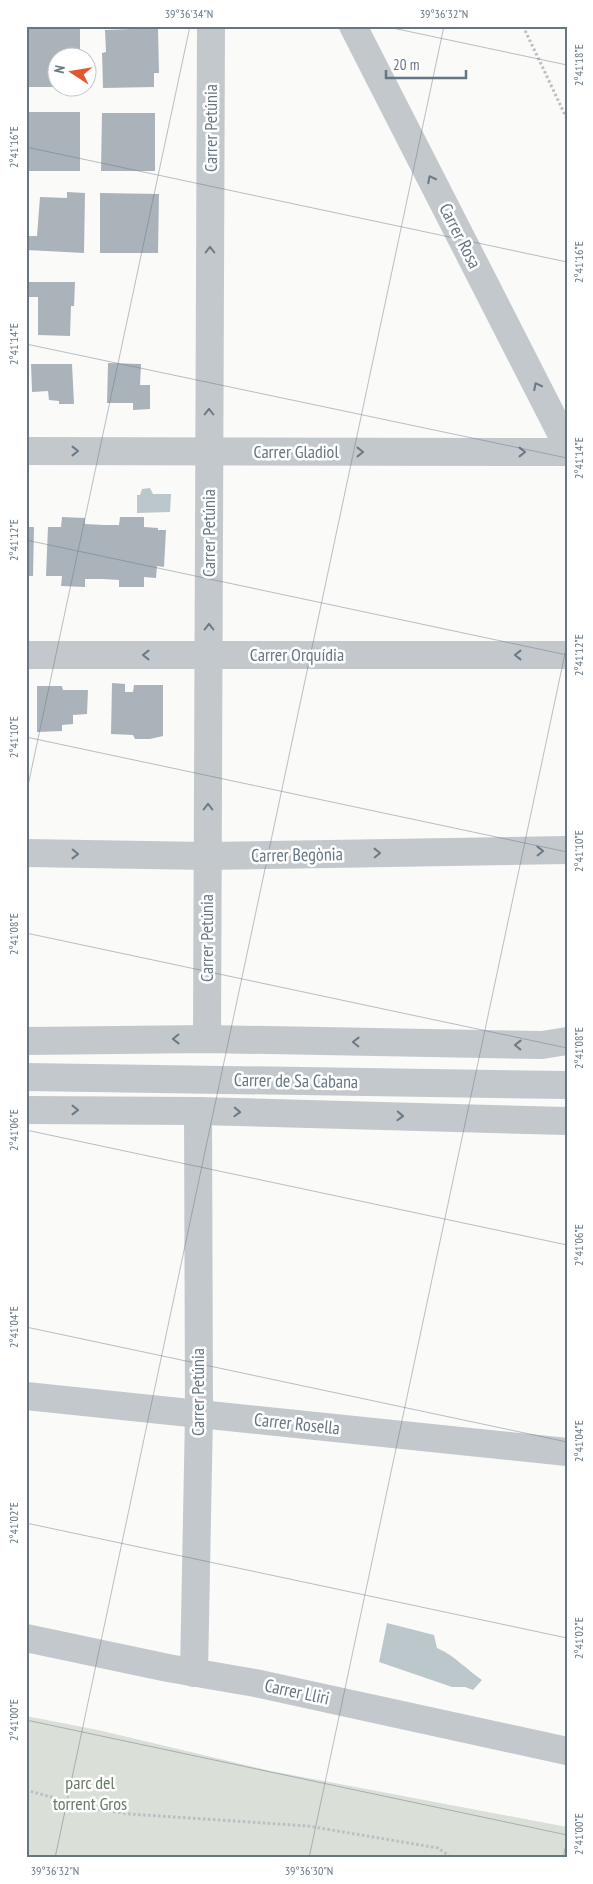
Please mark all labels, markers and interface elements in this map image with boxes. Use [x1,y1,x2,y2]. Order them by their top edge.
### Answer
text: 39°36'34"N [165,6,213,21]
text: 39°36'32"N [420,6,468,21]
text: 2°41'18"E [571,44,586,86]
north arrow [48,48,98,98]
scale bar [386,48,466,80]
text: 20 m [393,55,419,74]
text: N [50,64,69,75]
street label: Carrer Petúnia [199,84,222,172]
text: 2°41'16"E [6,126,21,168]
one-way arrow [427,175,437,184]
street label: Carrer Rosa [434,199,487,272]
text: 2°41'16"E [571,241,586,283]
one-way arrow [205,246,215,254]
text: 2°41'14"E [6,323,21,365]
one-way arrow [533,382,543,391]
one-way arrow [204,408,214,416]
text: 2°41'14"E [571,437,586,479]
street label: Carrer Gladiol [253,440,339,463]
one-way arrow [72,446,79,456]
one-way arrow [356,447,364,457]
one-way arrow [519,447,527,457]
street label: Carrer Petúnia [197,489,220,577]
text: 2°41'12"E [6,519,21,561]
one-way arrow [204,623,214,631]
text: 2°41'12"E [571,634,586,676]
street label: Carrer Orquídia [250,643,344,666]
one-way arrow [141,650,149,660]
one-way arrow [514,650,522,660]
text: 2°41'10"E [6,716,21,758]
one-way arrow [203,803,213,811]
text: 2°41'10"E [571,830,586,872]
street label: Carrer Begònia [251,842,343,867]
one-way arrow [536,845,544,856]
one-way arrow [374,848,382,858]
one-way arrow [72,849,79,859]
street label: Carrer Petúnia [195,894,218,982]
text: 2°41'08"E [6,913,21,955]
text: 2°41'08"E [571,1027,586,1069]
one-way arrow [172,1034,180,1044]
one-way arrow [352,1036,360,1047]
one-way arrow [514,1039,522,1050]
street label: Carrer de Sa Cabana [234,1068,358,1093]
one-way arrow [72,1105,79,1115]
one-way arrow [234,1106,242,1117]
text: 2°41'06"E [6,1109,21,1151]
one-way arrow [396,1111,404,1121]
text: 2°41'06"E [571,1224,586,1266]
text: 2°41'04"E [6,1306,21,1348]
street label: Carrer Petúnia [186,1348,209,1436]
street label: Carrer Rosella [253,1408,341,1439]
text: 2°41'04"E [571,1420,586,1462]
text: 2°41'02"E [6,1502,21,1544]
text: 2°41'02"E [571,1617,586,1659]
street label: Carrer Lliri [263,1673,332,1710]
text: 2°41'00"E [6,1699,21,1741]
park label: parc del torrent Gros [53,1771,127,1815]
text: 2°41'00"E [571,1813,586,1855]
text: 39°36'32"N [31,1863,79,1878]
text: 39°36'30"N [285,1863,333,1878]

